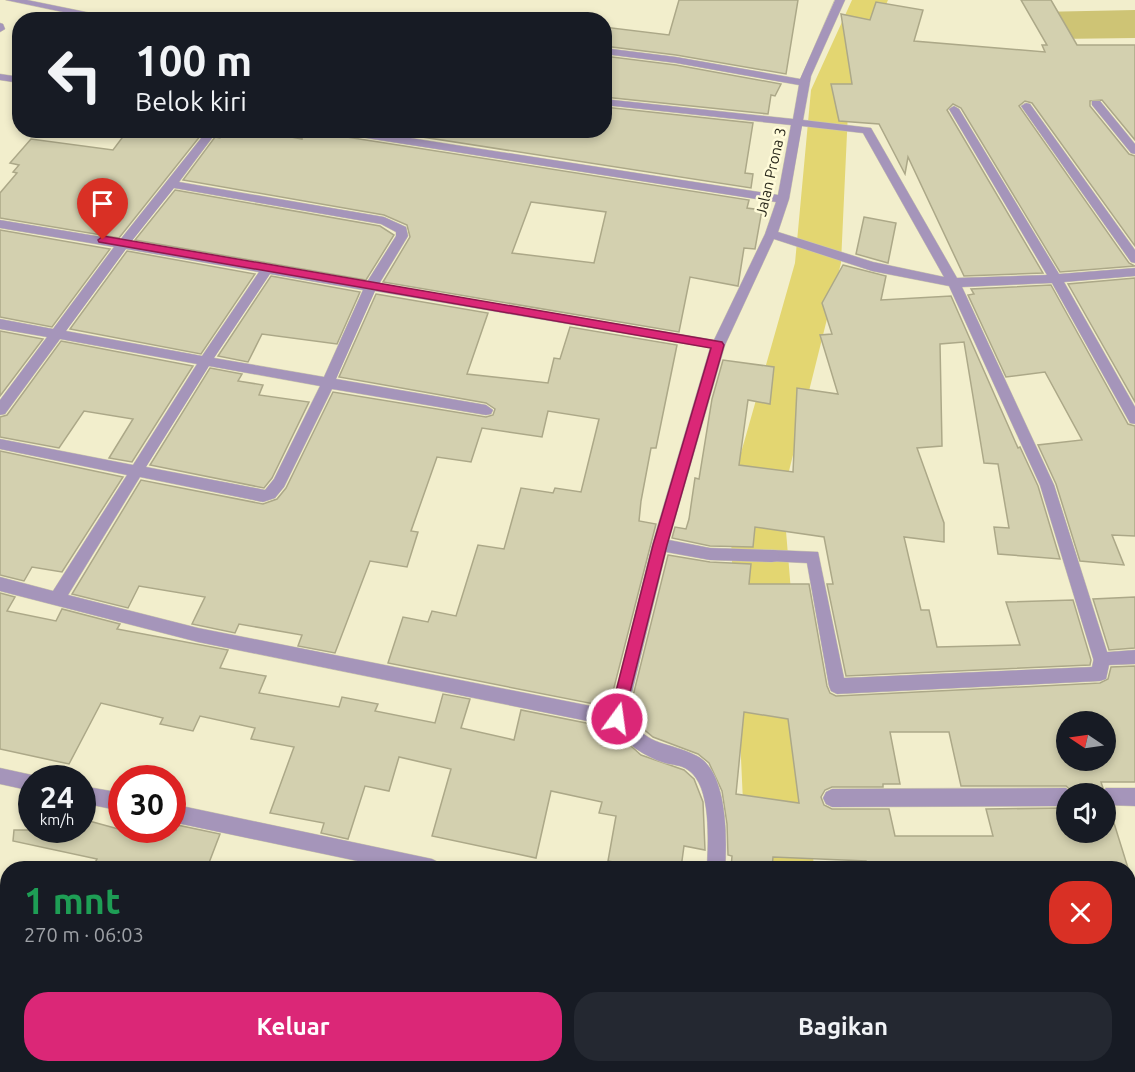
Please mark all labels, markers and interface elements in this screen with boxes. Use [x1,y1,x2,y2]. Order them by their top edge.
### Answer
icon: left [36,36,114,114]
text: 100 m [135,37,252,84]
text: Belok kiri [135,86,247,116]
street label: Jalan Prona 3 [752,126,789,218]
pin [77,178,128,240]
icon: arrive [86,187,119,220]
position arrow [585,687,649,751]
north arrow [1056,711,1116,771]
map controls [1056,711,1116,843]
speed limit sign: 30 [108,765,186,843]
text: 24 [40,780,74,814]
button: sound [1056,783,1116,843]
text: km/h [40,811,74,828]
text: 1 mnt [24,880,120,921]
button: close [1049,881,1112,944]
text: 270 m · 06:03 [24,923,144,946]
button: Keluar [24,992,562,1061]
button: Bagikan [574,992,1112,1061]

